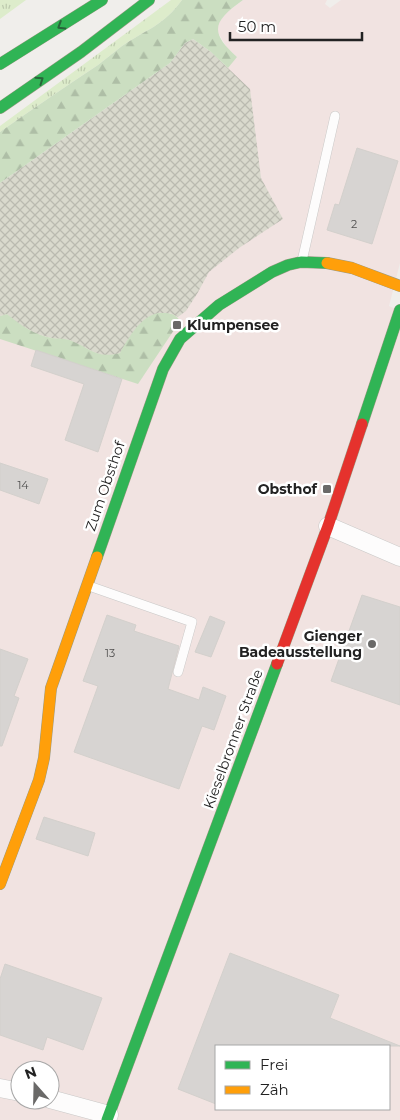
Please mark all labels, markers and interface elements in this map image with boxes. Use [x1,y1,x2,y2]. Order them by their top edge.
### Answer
scale bar [230,10,362,42]
text: 50 m [238,17,276,36]
one-way arrow [57,20,67,29]
one-way arrow [34,77,44,86]
house number: 2 [351,217,357,231]
place label: Klumpensee [187,316,279,334]
marker: Klumpensee [171,319,183,331]
street label: Zum Obsthof [81,438,129,533]
house number: 14 [17,478,29,492]
place label: Obsthof [258,480,318,498]
marker: Obsthof [321,483,333,495]
place label: Gienger Badeausstellung [239,627,362,661]
marker: Gienger Badeausstellung [366,638,378,650]
house number: 13 [105,646,115,660]
street label: Kieselbronner Straße [199,667,267,811]
legend [215,1045,390,1110]
text: Frei [260,1055,288,1074]
north arrow [10,1060,60,1110]
text: N [22,1062,39,1083]
text: Zäh [260,1080,289,1099]

